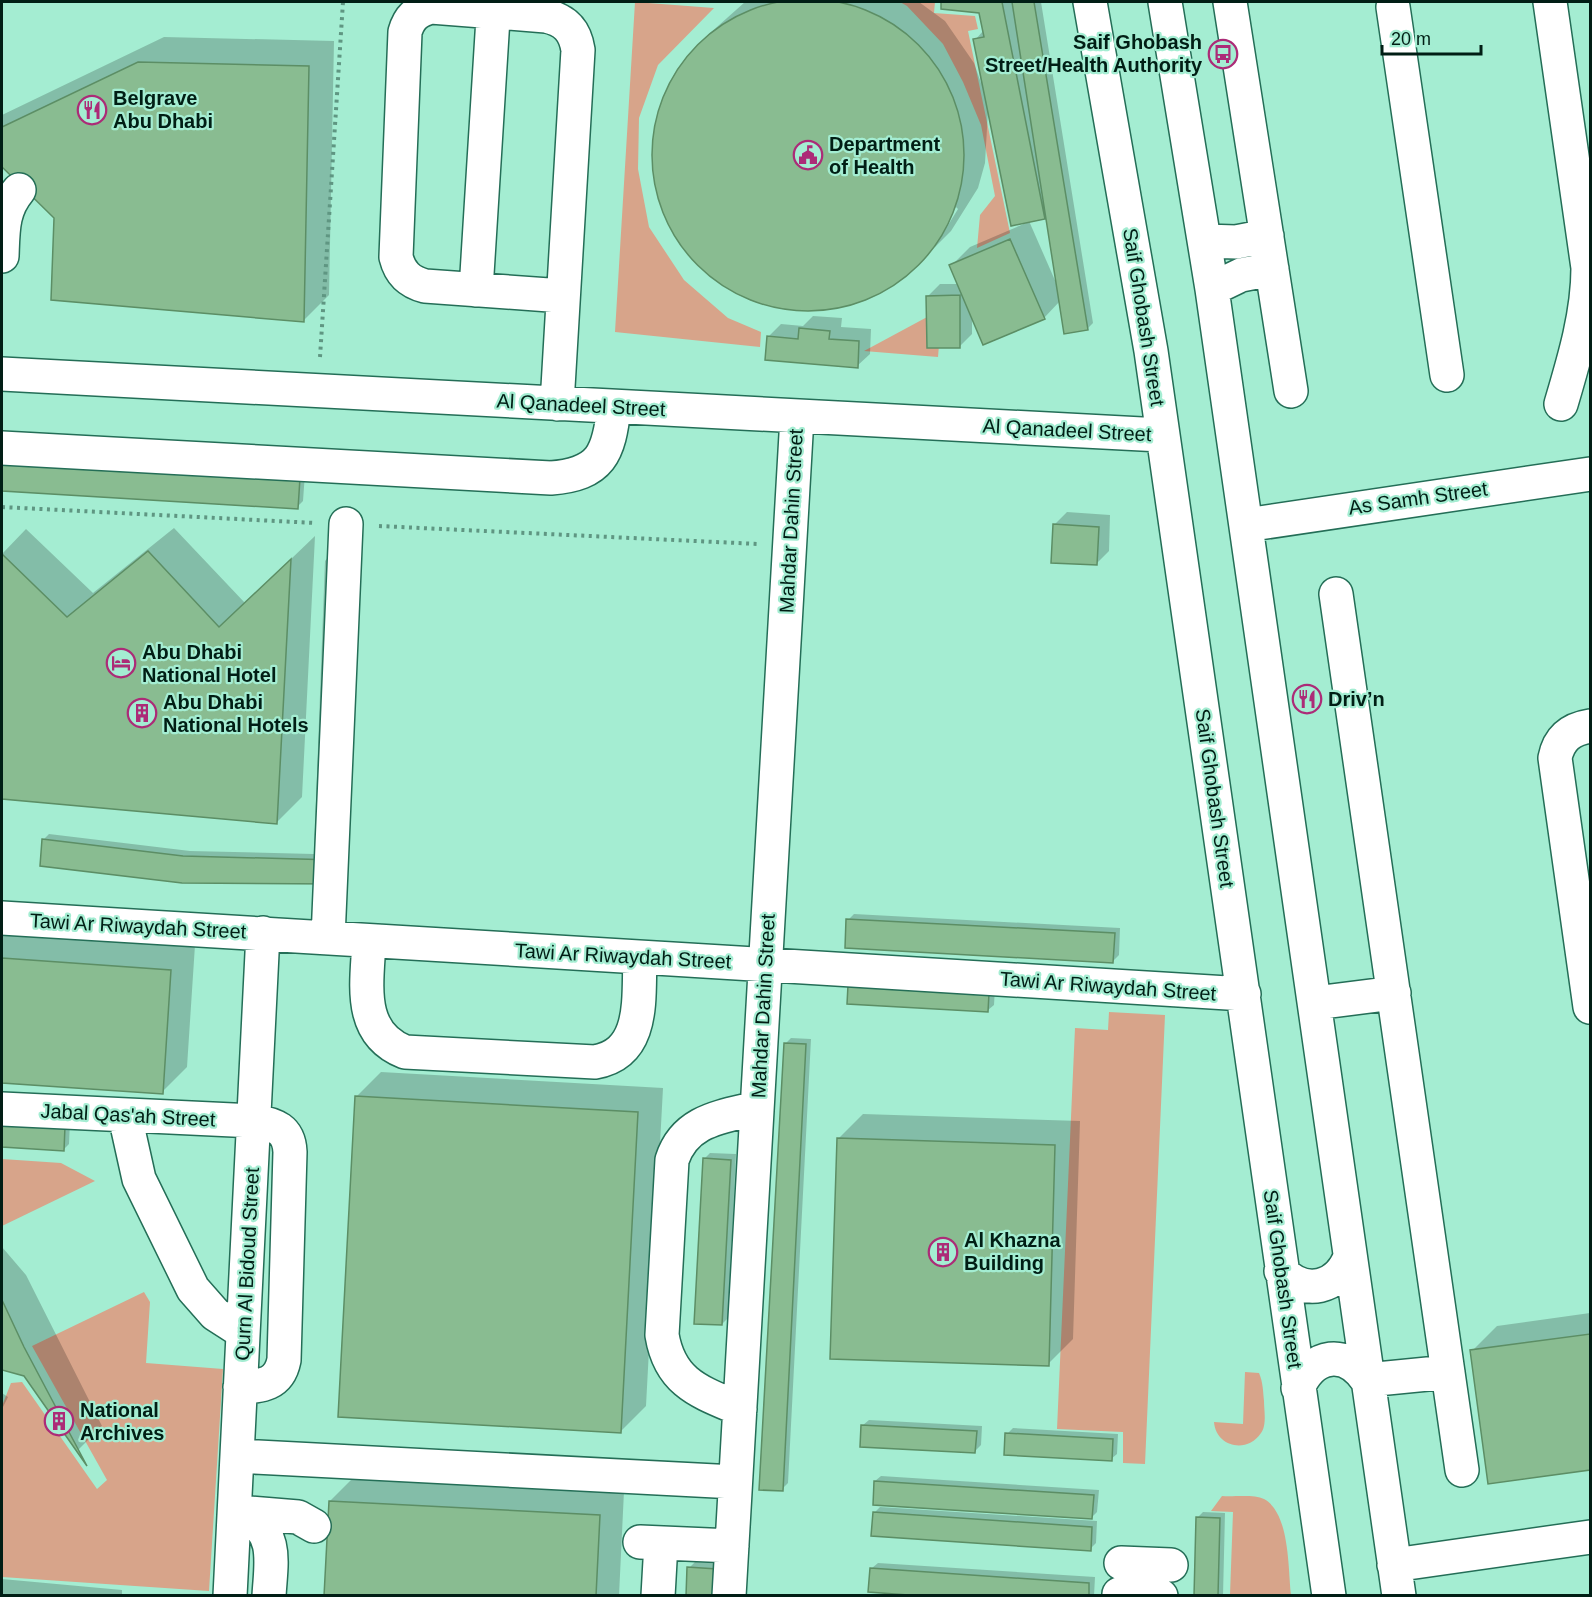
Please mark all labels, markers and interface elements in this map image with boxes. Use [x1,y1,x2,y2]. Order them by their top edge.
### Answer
scale bar [1382,18,1481,56]
text: 20 m [1391,29,1431,49]
place label: Saif Ghobash Street/Health Authority [985,31,1203,76]
bus stop icon: Saif Ghobash Street/Health Authority [1207,38,1239,70]
place label: Belgrave Abu Dhabi [113,87,213,132]
restaurant icon: Belgrave Abu Dhabi [76,94,108,126]
place label: Department of Health [829,133,940,178]
public building icon: Department of Health [792,139,824,171]
street label: Saif Ghobash Street [1119,226,1169,408]
street label: Al Qanadeel Street [496,390,666,420]
street label: Al Qanadeel Street [982,415,1152,445]
street label: Mahdar Dahin Street [775,428,807,614]
street label: As Samh Street [1347,477,1489,519]
place label: Abu Dhabi National Hotel [142,641,276,686]
hotel icon: Abu Dhabi National Hotel [105,647,137,679]
restaurant icon: Driv’n [1291,683,1323,715]
place label: Driv’n [1328,688,1385,710]
place label: Abu Dhabi National Hotels [163,691,309,736]
building icon: Abu Dhabi National Hotels [126,697,158,729]
street label: Saif Ghobash Street [1192,707,1238,889]
street label: Tawi Ar Riwaydah Street [29,909,247,943]
street label: Mahdar Dahin Street [747,913,779,1099]
street label: Tawi Ar Riwaydah Street [514,939,732,973]
street label: Tawi Ar Riwaydah Street [999,967,1217,1005]
street label: Jabal Qas'ah Street [40,1099,216,1131]
street label: Qurn Al Bidoud Street [231,1166,263,1361]
street label: Saif Ghobash Street [1260,1188,1306,1370]
place label: Al Khazna Building [964,1229,1062,1274]
building icon: Al Khazna Building [927,1236,959,1268]
place label: National Archives [80,1399,165,1444]
building icon: National Archives [43,1405,75,1437]

